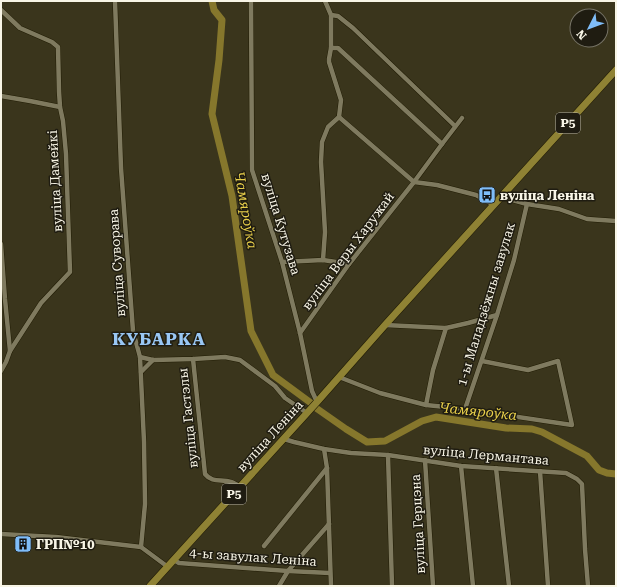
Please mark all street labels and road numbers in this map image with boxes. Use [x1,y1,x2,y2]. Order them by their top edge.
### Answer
road number: Р5 [556,113,580,133]
street label: вуліца Дамейкі [45,130,65,232]
street label: вуліца Кутузава [258,171,304,277]
street label: вуліца Веры Харужай [299,189,397,313]
street label: вуліца Суворава [106,209,128,317]
street label: 1-ы Маладзёжны завулак [454,220,518,388]
street label: вуліца Гастэлы [175,367,201,469]
street label: вуліца Леніна [234,397,306,475]
street label: вуліца Лермантава [422,442,550,468]
street label: вуліца Герцэна [408,474,428,574]
road number: Р5 [222,484,246,504]
street label: 4-ы завулак Леніна [189,545,317,569]

